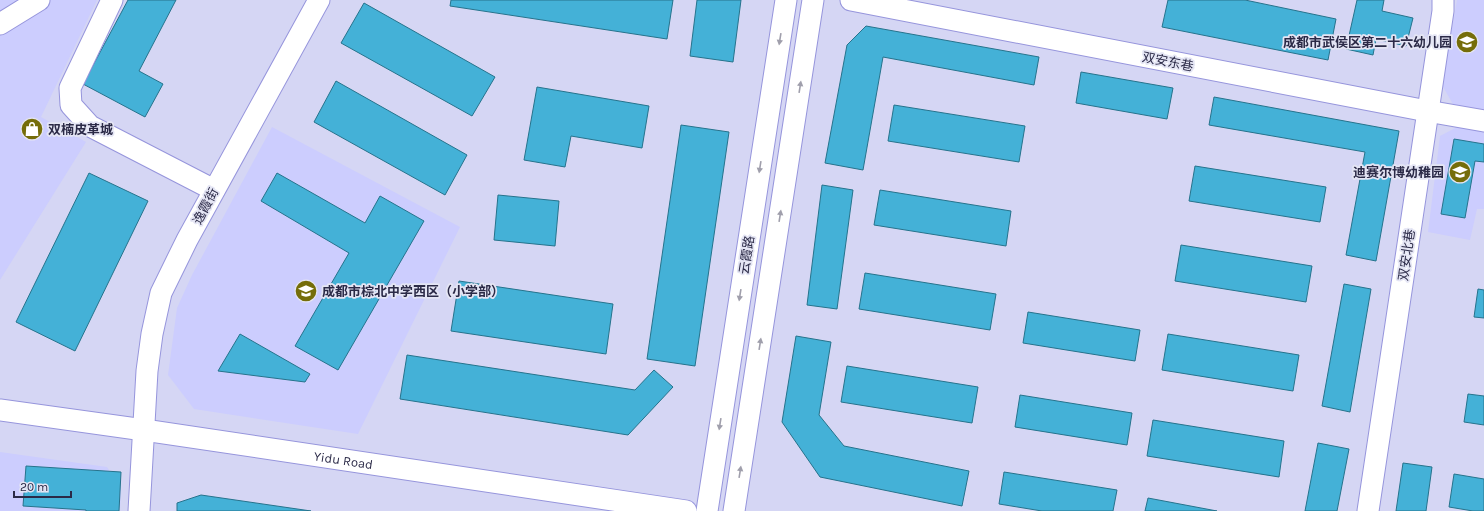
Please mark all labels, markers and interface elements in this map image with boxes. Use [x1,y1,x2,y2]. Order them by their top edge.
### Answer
school or university icon: 成都市武侯区第二十六幼儿园 [1454,29,1480,55]
one-way arrow [777,32,783,45]
place label: 成都市武侯区第二十六幼儿园 [1283,35,1452,50]
street label: 双安东巷 [1141,49,1195,74]
one-way arrow [797,81,803,93]
shop icon: 双楠皮革城 [19,116,45,142]
place label: 双楠皮革城 [48,122,113,137]
school or university icon: 迪赛尔博幼稚园 [1447,159,1473,185]
one-way arrow [757,161,763,173]
place label: 迪赛尔博幼稚园 [1353,165,1444,180]
street label: 逸霞街 [190,185,221,227]
one-way arrow [777,209,783,222]
street label: 双安北巷 [1395,228,1418,282]
street label: 云霞路 [736,235,757,276]
school or university icon: 成都市棕北中学西区（小学部） [293,278,319,304]
place label: 成都市棕北中学西区（小学部） [322,284,504,299]
one-way arrow [737,289,743,302]
one-way arrow [757,338,763,350]
one-way arrow [717,418,723,430]
street label: Yidu Road [313,448,374,472]
one-way arrow [737,466,743,479]
scale bar [14,473,71,499]
text: 20 m [20,480,48,494]

